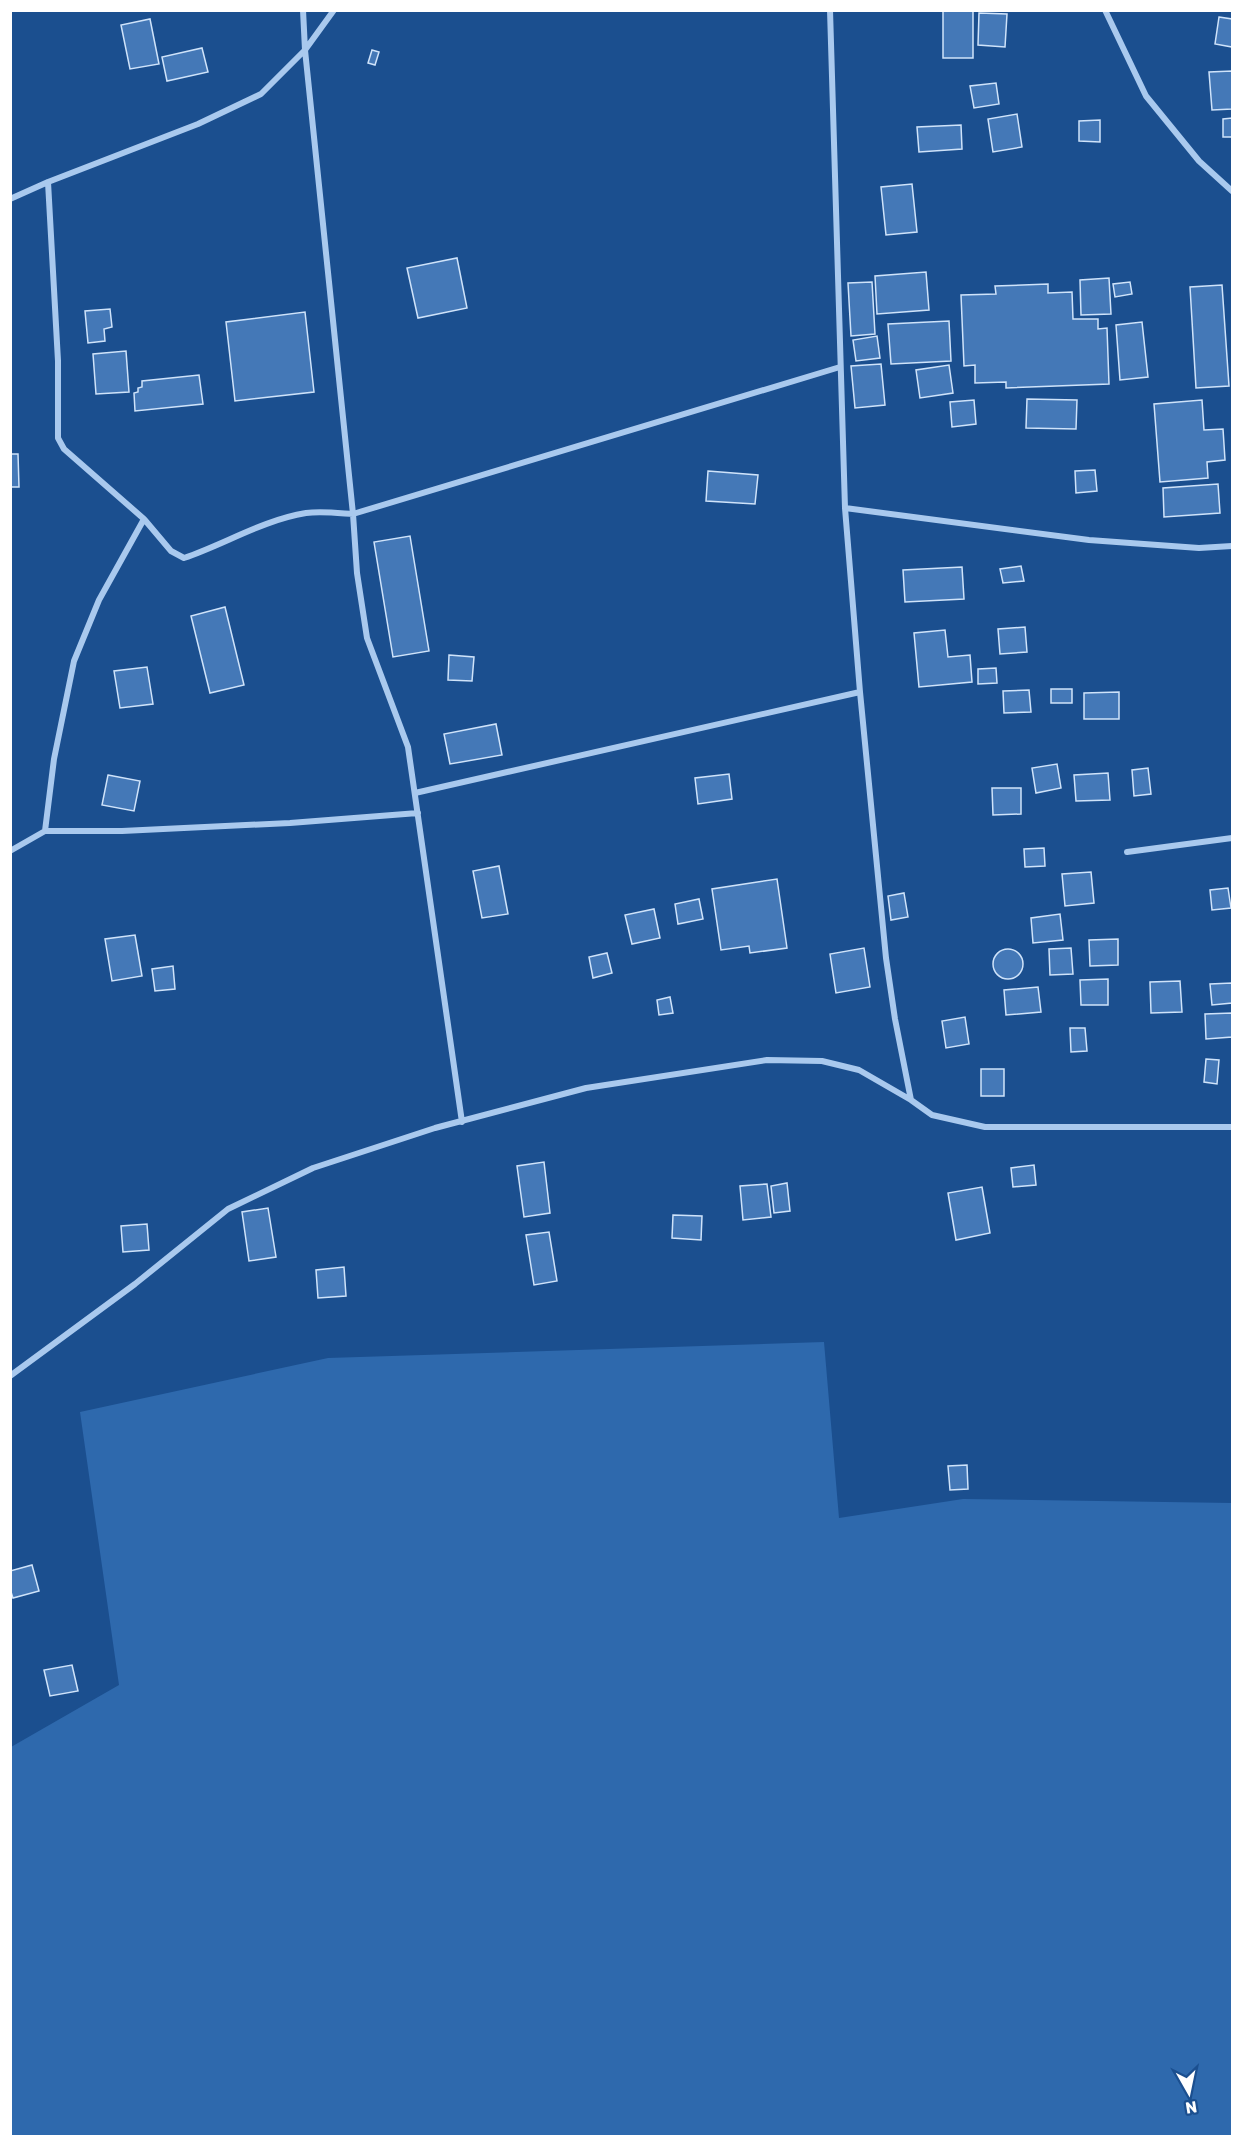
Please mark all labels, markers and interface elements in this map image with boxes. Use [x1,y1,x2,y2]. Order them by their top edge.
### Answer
north arrow [1159,2063,1219,2123]
text: N [1184,2097,1198,2118]

